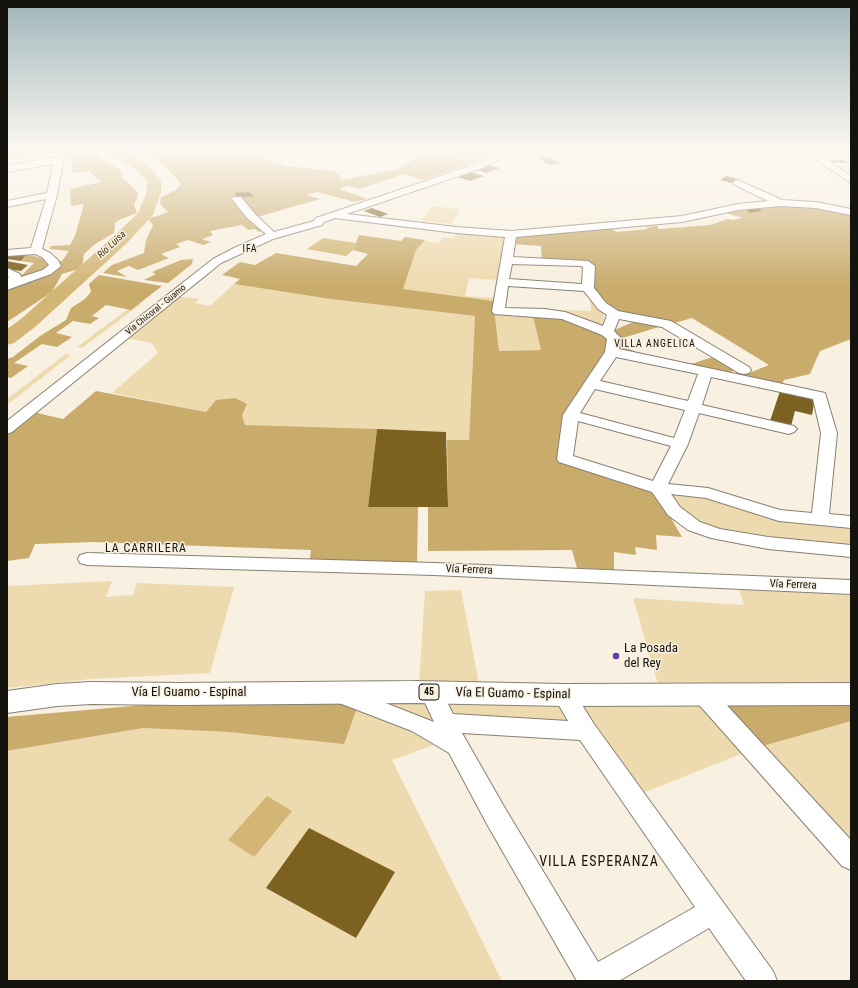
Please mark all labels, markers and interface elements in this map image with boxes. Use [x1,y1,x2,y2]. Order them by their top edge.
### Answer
water label: Río Luisa [95,229,129,261]
district label: IFA [242,243,258,255]
street label: Vía Chicoral - Guamo [124,282,188,338]
district label: VILLA ANGELICA [614,338,696,350]
district label: LA CARRILERA [105,542,187,556]
street label: Vía Ferrera [445,563,493,577]
street label: Vía Ferrera [769,578,817,592]
place label: La Posada del Rey [624,641,678,672]
marker: La Posada del Rey [611,651,621,661]
road number: 45 [419,684,439,700]
street label: Vía El Guamo - Espinal [132,685,246,701]
street label: Vía El Guamo - Espinal [455,685,571,703]
district label: VILLA ESPERANZA [539,854,659,870]

